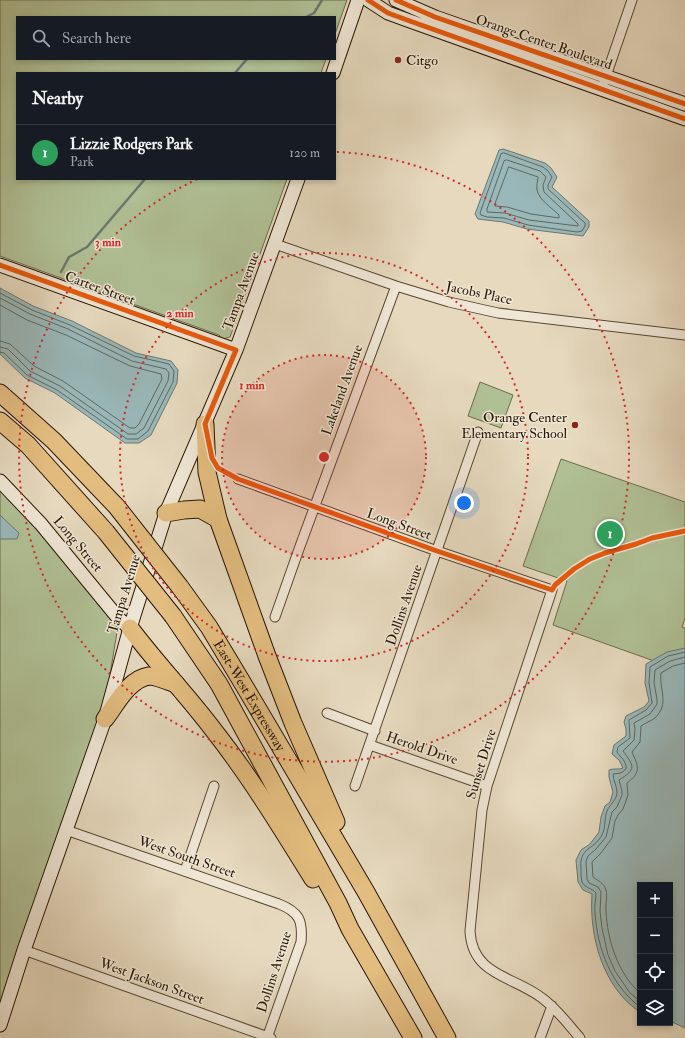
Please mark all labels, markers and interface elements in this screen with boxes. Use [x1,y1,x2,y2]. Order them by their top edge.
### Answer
street label: Orange Center Boulevard [473,11,615,73]
search box [16,16,336,60]
icon: search [30,27,52,49]
text: Search here [62,29,131,48]
place label: Citgo [406,52,438,69]
marker: Citgo [393,55,403,65]
text: Nearby [32,88,83,109]
text: Lizzie Rodgers Park [70,135,193,154]
text: 1 [43,145,47,161]
text: 120 m [289,145,320,161]
text: Park [70,154,94,170]
text: 3 min [95,235,122,250]
street label: Tampa Avenue [219,250,264,333]
street label: Carter Street [63,267,138,309]
street label: Jacobs Place [443,278,514,308]
text: 2 min [166,306,194,321]
street label: Lakeland Avenue [318,342,366,438]
text: 1 min [239,378,266,393]
place label: Orange Center Elementary School [461,409,568,443]
marker: Orange Center Elementary School [570,420,580,430]
centre of rings [317,450,331,464]
your location [454,493,474,513]
street label: Long Street [364,504,434,544]
street label: Long Street [50,513,107,576]
pin: 1 [597,519,623,549]
street label: Tampa Avenue [104,552,145,636]
street label: Dollins Avenue [382,562,426,648]
street label: East-West Expressway [210,637,290,755]
street label: Sunset Drive [462,727,500,801]
street label: Herold Drive [384,728,460,768]
street label: West South Street [135,832,238,882]
map controls [637,882,673,1026]
button: + [637,882,673,918]
button: − [637,918,673,954]
street label: Dollins Avenue [253,929,295,1015]
street label: West Jackson Street [97,954,207,1008]
button: locate [637,954,673,990]
button: layers [637,990,673,1026]

